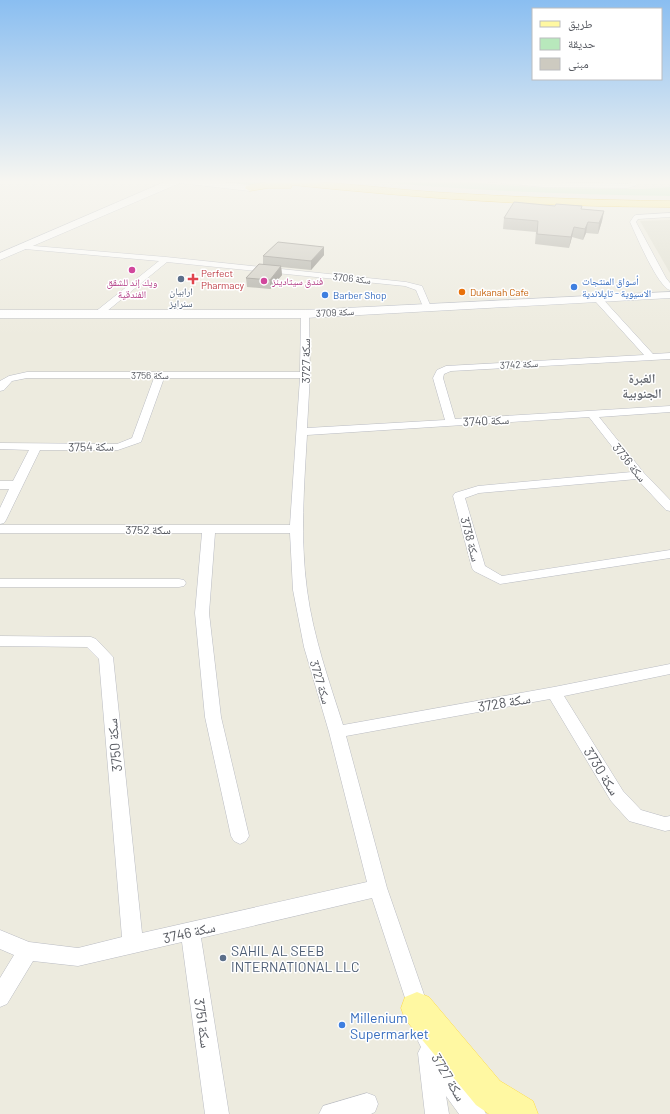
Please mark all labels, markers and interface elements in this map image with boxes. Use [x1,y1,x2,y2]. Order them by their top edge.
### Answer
legend [532,8,662,80]
text: طريق [568,16,593,31]
text: حديقة [568,36,596,51]
text: مبنى [568,56,589,71]
marker: ويك إند للشقق الفندقية [127,265,137,275]
place label: Perfect Pharmacy [201,267,245,291]
street label: سكة 3706 [332,270,372,286]
marker: ارابيان سنرايز [176,274,186,284]
marker: Perfect Pharmacy [188,274,198,284]
place label: فندق سيتادينز [271,275,323,288]
place label: أسواق المنتجات الاسيوية - تايلاندية [582,275,651,299]
place label: ويك إند للشقق الفندقية [107,276,158,300]
marker: فندق سيتادينز [259,276,269,286]
marker: أسواق المنتجات الاسيوية - تايلاندية [569,282,579,292]
place label: ارابيان سنرايز [168,285,193,309]
place label: Dukanah Cafe [470,286,529,298]
marker: Dukanah Cafe [457,287,467,297]
place label: Barber Shop [333,289,386,301]
marker: Barber Shop [320,290,330,300]
street label: سكة 3709 [315,305,355,319]
street label: سكة 3727 [298,338,312,384]
street label: سكة 3742 [499,357,539,371]
street label: سكة 3756 [131,369,169,381]
district label: الغبرة الجنوبية [622,370,662,401]
street label: سكة 3740 [462,412,510,428]
street label: سكة 3754 [68,439,114,453]
street label: سكة 3736 [610,440,650,484]
street label: سكة 3738 [458,515,484,563]
street label: سكة 3752 [125,522,171,536]
street label: سكة 3727 [308,658,334,706]
street label: سكة 3728 [476,689,532,715]
street label: سكة 3750 [103,717,125,773]
street label: سكة 3730 [581,744,623,798]
street label: سكة 3746 [161,918,217,946]
place label: SAHIL AL SEEB INTERNATIONAL LLC [231,942,360,975]
marker: SAHIL AL SEEB INTERNATIONAL LLC [218,953,228,963]
street label: سكة 3751 [191,997,215,1049]
place label: Millenium Supermarket [350,1009,429,1042]
marker: Millenium Supermarket [337,1020,347,1030]
street label: سكة 3727 [428,1050,470,1104]

